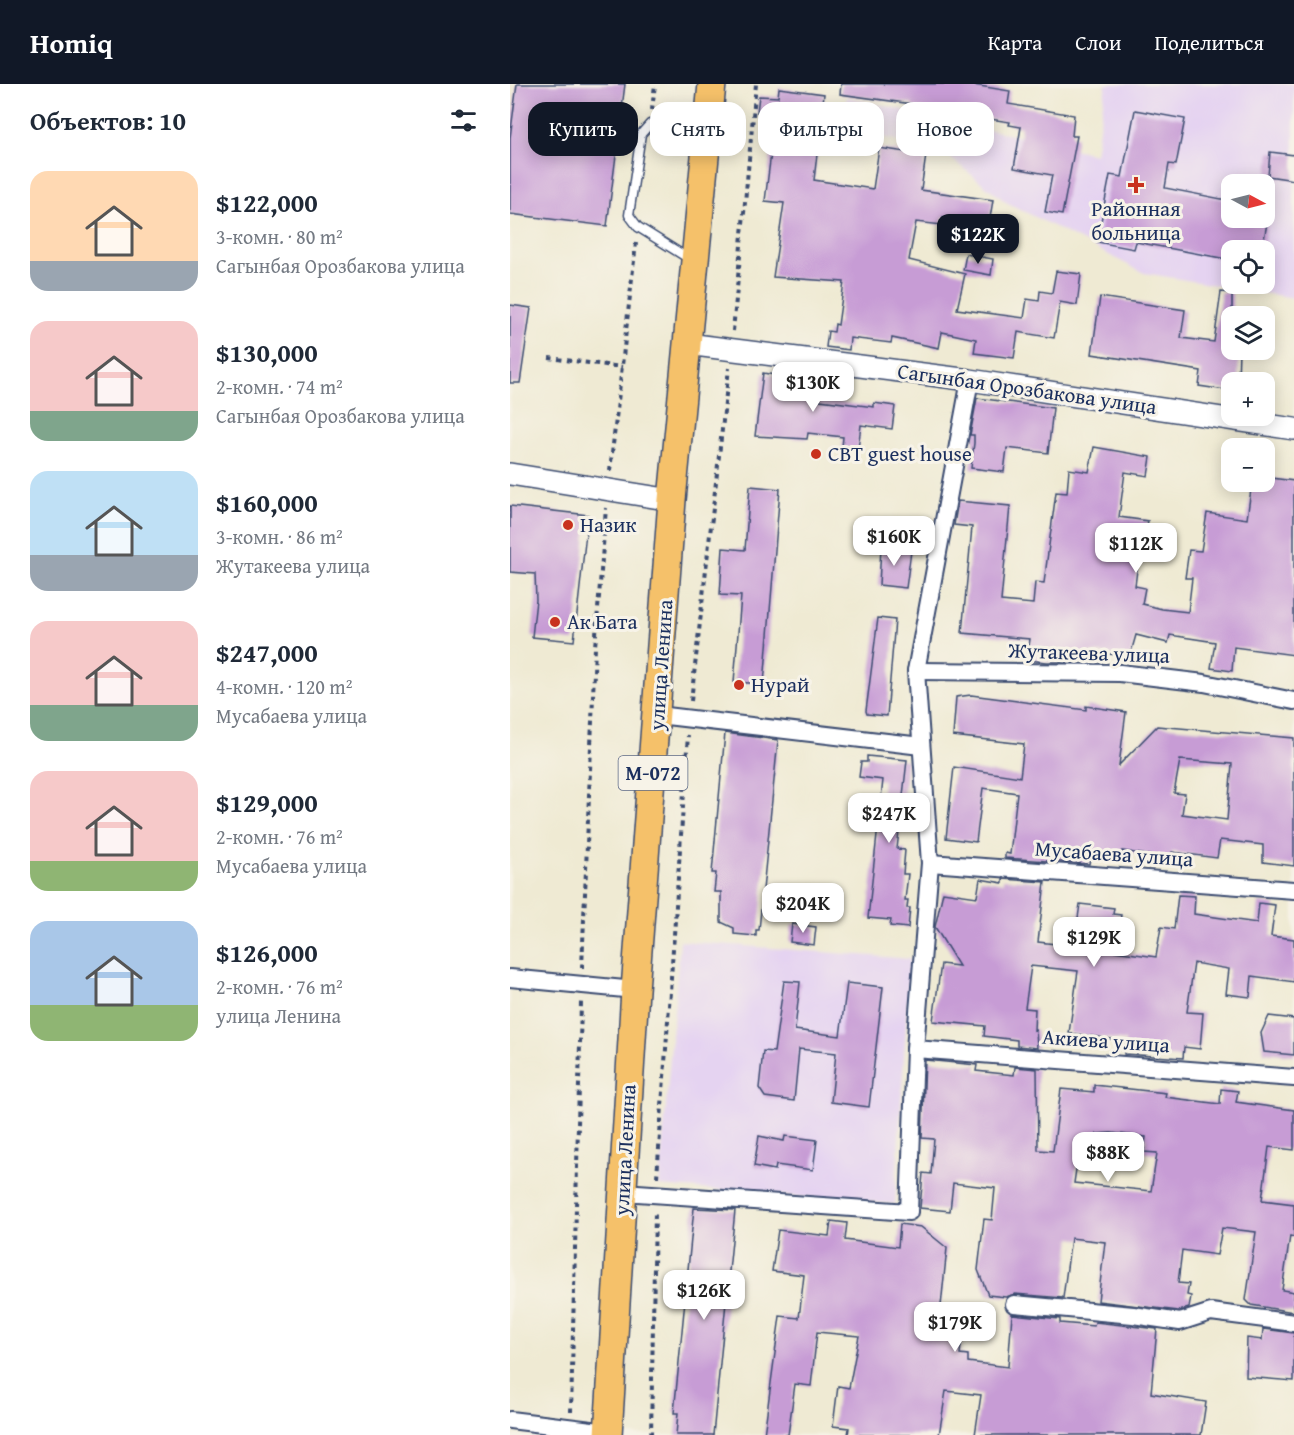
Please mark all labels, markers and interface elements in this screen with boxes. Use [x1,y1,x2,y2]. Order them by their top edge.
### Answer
text: Homiq [30,22,113,63]
text: Карта [988,27,1042,58]
text: Слои [1075,27,1121,58]
text: Поделиться [1154,27,1264,58]
text: Объектов: 10 [30,101,186,140]
chip: Купить [528,102,638,156]
chip: Снять [650,102,746,156]
chip: Фильтры [758,102,884,156]
chip: Новое [896,102,994,156]
icon: filters [447,104,480,137]
north arrow [1221,174,1275,228]
map controls [1221,174,1275,492]
marker: Районная больница [1127,176,1145,194]
text: $122,000 [216,183,318,222]
place label: Районная больница [1091,193,1181,248]
icon: home [78,195,150,267]
pin: $122K [936,214,1020,265]
text: $122K [951,219,1005,248]
text: 3-комн. · 80 m² [216,222,343,251]
button: locate [1221,240,1275,294]
text: Сагынбая Орозбакова улица [216,251,465,280]
button: layers [1221,306,1275,360]
text: $130,000 [216,333,318,372]
icon: home [78,345,150,417]
street label: Сагынбая Орозбакова улица [896,355,1159,422]
pin: $130K [771,362,855,413]
text: $130K [786,367,840,396]
text: 2-комн. · 74 m² [216,372,343,401]
button: + [1221,372,1275,426]
text: Сагынбая Орозбакова улица [216,401,465,430]
place label: CBT guest house [828,438,972,469]
button: − [1221,438,1275,492]
marker: CBT guest house [809,447,823,461]
text: $160,000 [216,483,318,522]
icon: home [78,495,150,567]
place label: Назик [580,509,637,540]
pin: $160K [852,516,936,567]
marker: Назик [561,518,575,532]
text: $160K [867,521,921,550]
text: 3-комн. · 86 m² [216,522,343,551]
pin: $112K [1094,523,1178,574]
text: $112K [1109,528,1163,557]
text: Жутакеева улица [216,551,370,580]
street label: улица Ленина [640,598,681,733]
place label: Ак Бата [567,606,637,637]
marker: Ак Бата [548,615,562,629]
text: $247,000 [216,633,318,672]
street label: Жутакеева улица [1007,634,1170,671]
icon: home [78,645,150,717]
place label: Нурай [751,669,809,700]
text: 4-комн. · 120 m² [216,672,352,701]
marker: Нурай [732,678,746,692]
text: Мусабаева улица [216,701,367,730]
road number: М-072 [618,756,688,790]
text: $129,000 [216,783,318,822]
pin: $247K [847,793,931,844]
icon: home [78,795,150,867]
text: $247K [862,798,916,827]
text: 2-комн. · 76 m² [216,822,343,851]
street label: Мусабаева улица [1034,833,1194,874]
text: Мусабаева улица [216,851,367,880]
pin: $204K [761,883,845,934]
text: $204K [776,888,830,917]
pin: $129K [1052,917,1136,968]
text: $129K [1067,922,1121,951]
text: $126,000 [216,933,318,972]
icon: home [78,945,150,1017]
text: 2-комн. · 76 m² [216,972,343,1001]
text: улица Ленина [216,1001,341,1030]
street label: Акиева улица [1041,1021,1171,1060]
street label: улица Ленина [606,1084,643,1217]
pin: $88K [1072,1132,1144,1183]
text: $88K [1086,1137,1130,1166]
pin: $126K [662,1270,746,1321]
text: $126K [677,1275,731,1304]
pin: $179K [913,1302,997,1353]
text: $179K [928,1307,982,1336]

